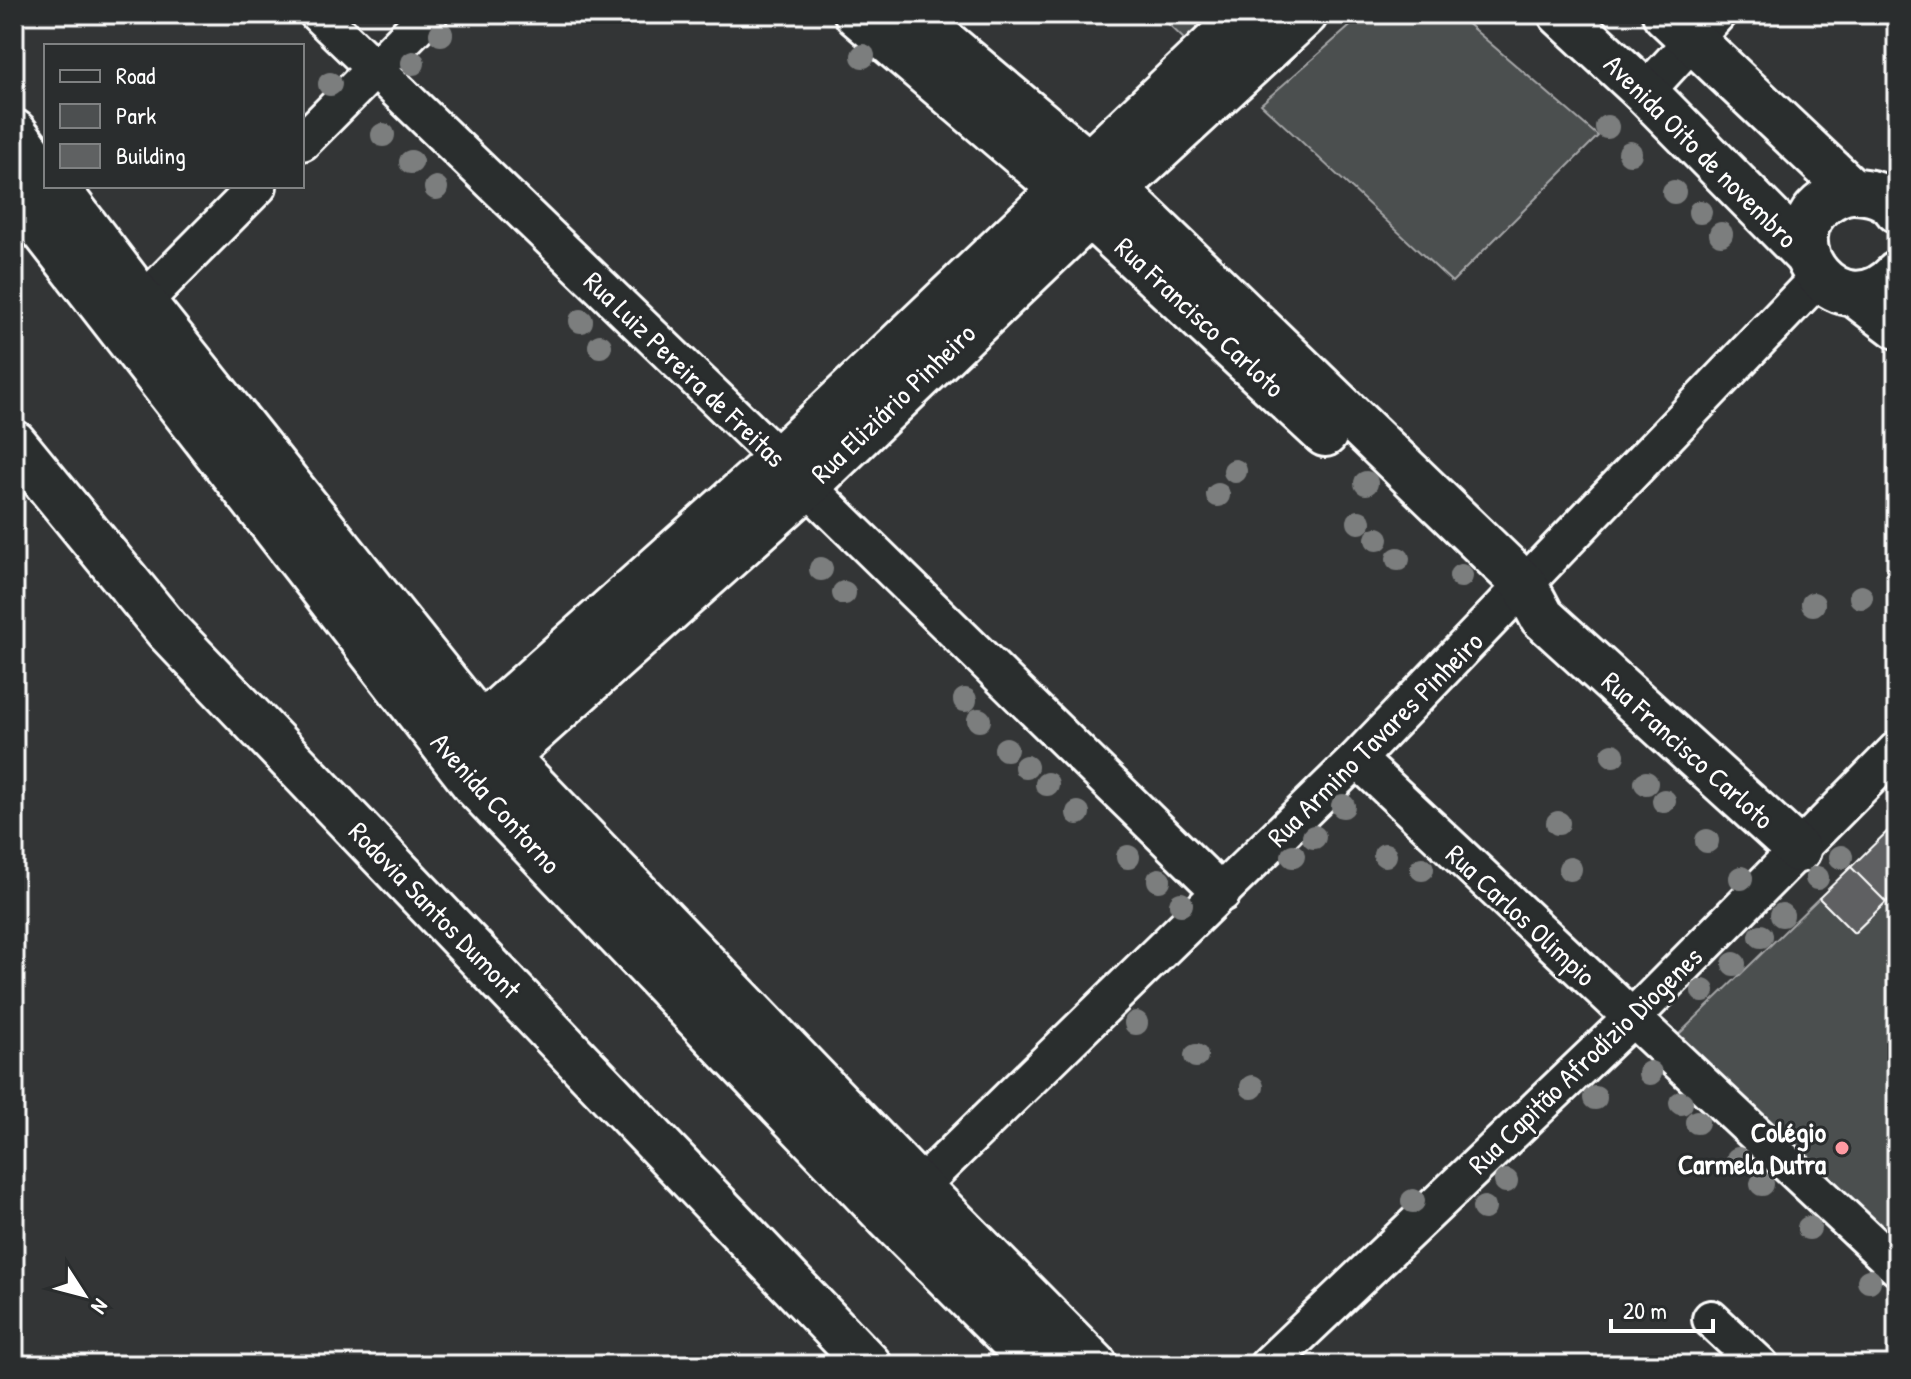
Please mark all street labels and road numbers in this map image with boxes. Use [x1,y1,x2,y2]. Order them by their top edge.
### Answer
street label: Avenida Oito de novembro [1596,46,1806,256]
street label: Rua Francisco Carloto [1107,228,1293,406]
street label: Rua Luiz Pereira de Freitas [576,263,794,475]
street label: Rua Eliziário Pinheiro [802,315,984,491]
street label: Rua Armino Tavares Pinheiro [1259,623,1491,855]
street label: Rua Francisco Carloto [1594,662,1782,838]
street label: Avenida Contorno [422,724,570,882]
street label: Rodovia Santos Dumont [340,813,530,1007]
street label: Rua Carlos Olimpio [1438,836,1604,994]
street label: Rua Capitão Afrodízio Diogenes [1460,938,1710,1182]

